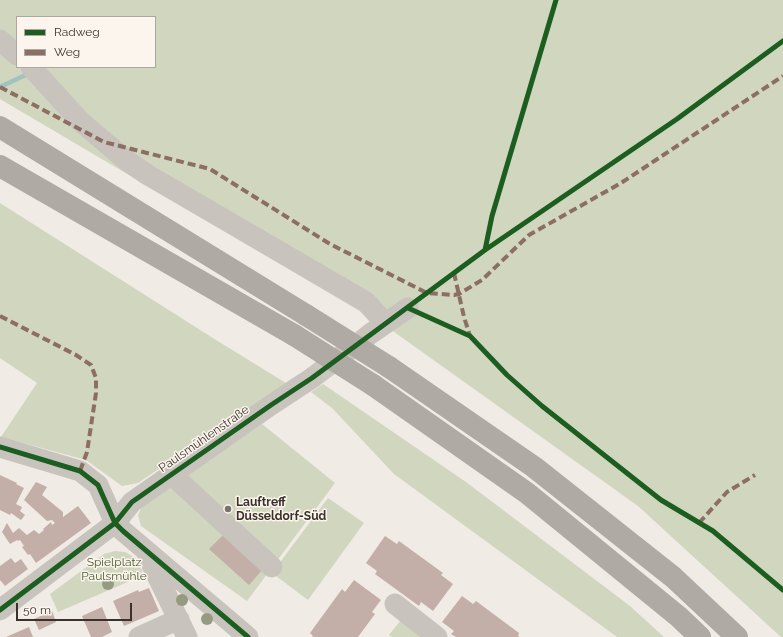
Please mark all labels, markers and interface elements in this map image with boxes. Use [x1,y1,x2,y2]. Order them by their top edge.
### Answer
legend [16,16,156,68]
text: Radweg [54,25,100,39]
text: Weg [54,45,80,59]
street label: Paulsmühlenstraße [156,402,252,476]
place label: Lauftreff Düsseldorf-Süd [236,495,326,523]
marker: Lauftreff Düsseldorf-Süd [223,504,233,514]
park label: Spielplatz Paulsmühle [81,555,147,583]
scale bar [18,595,134,621]
text: 50 m [23,603,51,617]

